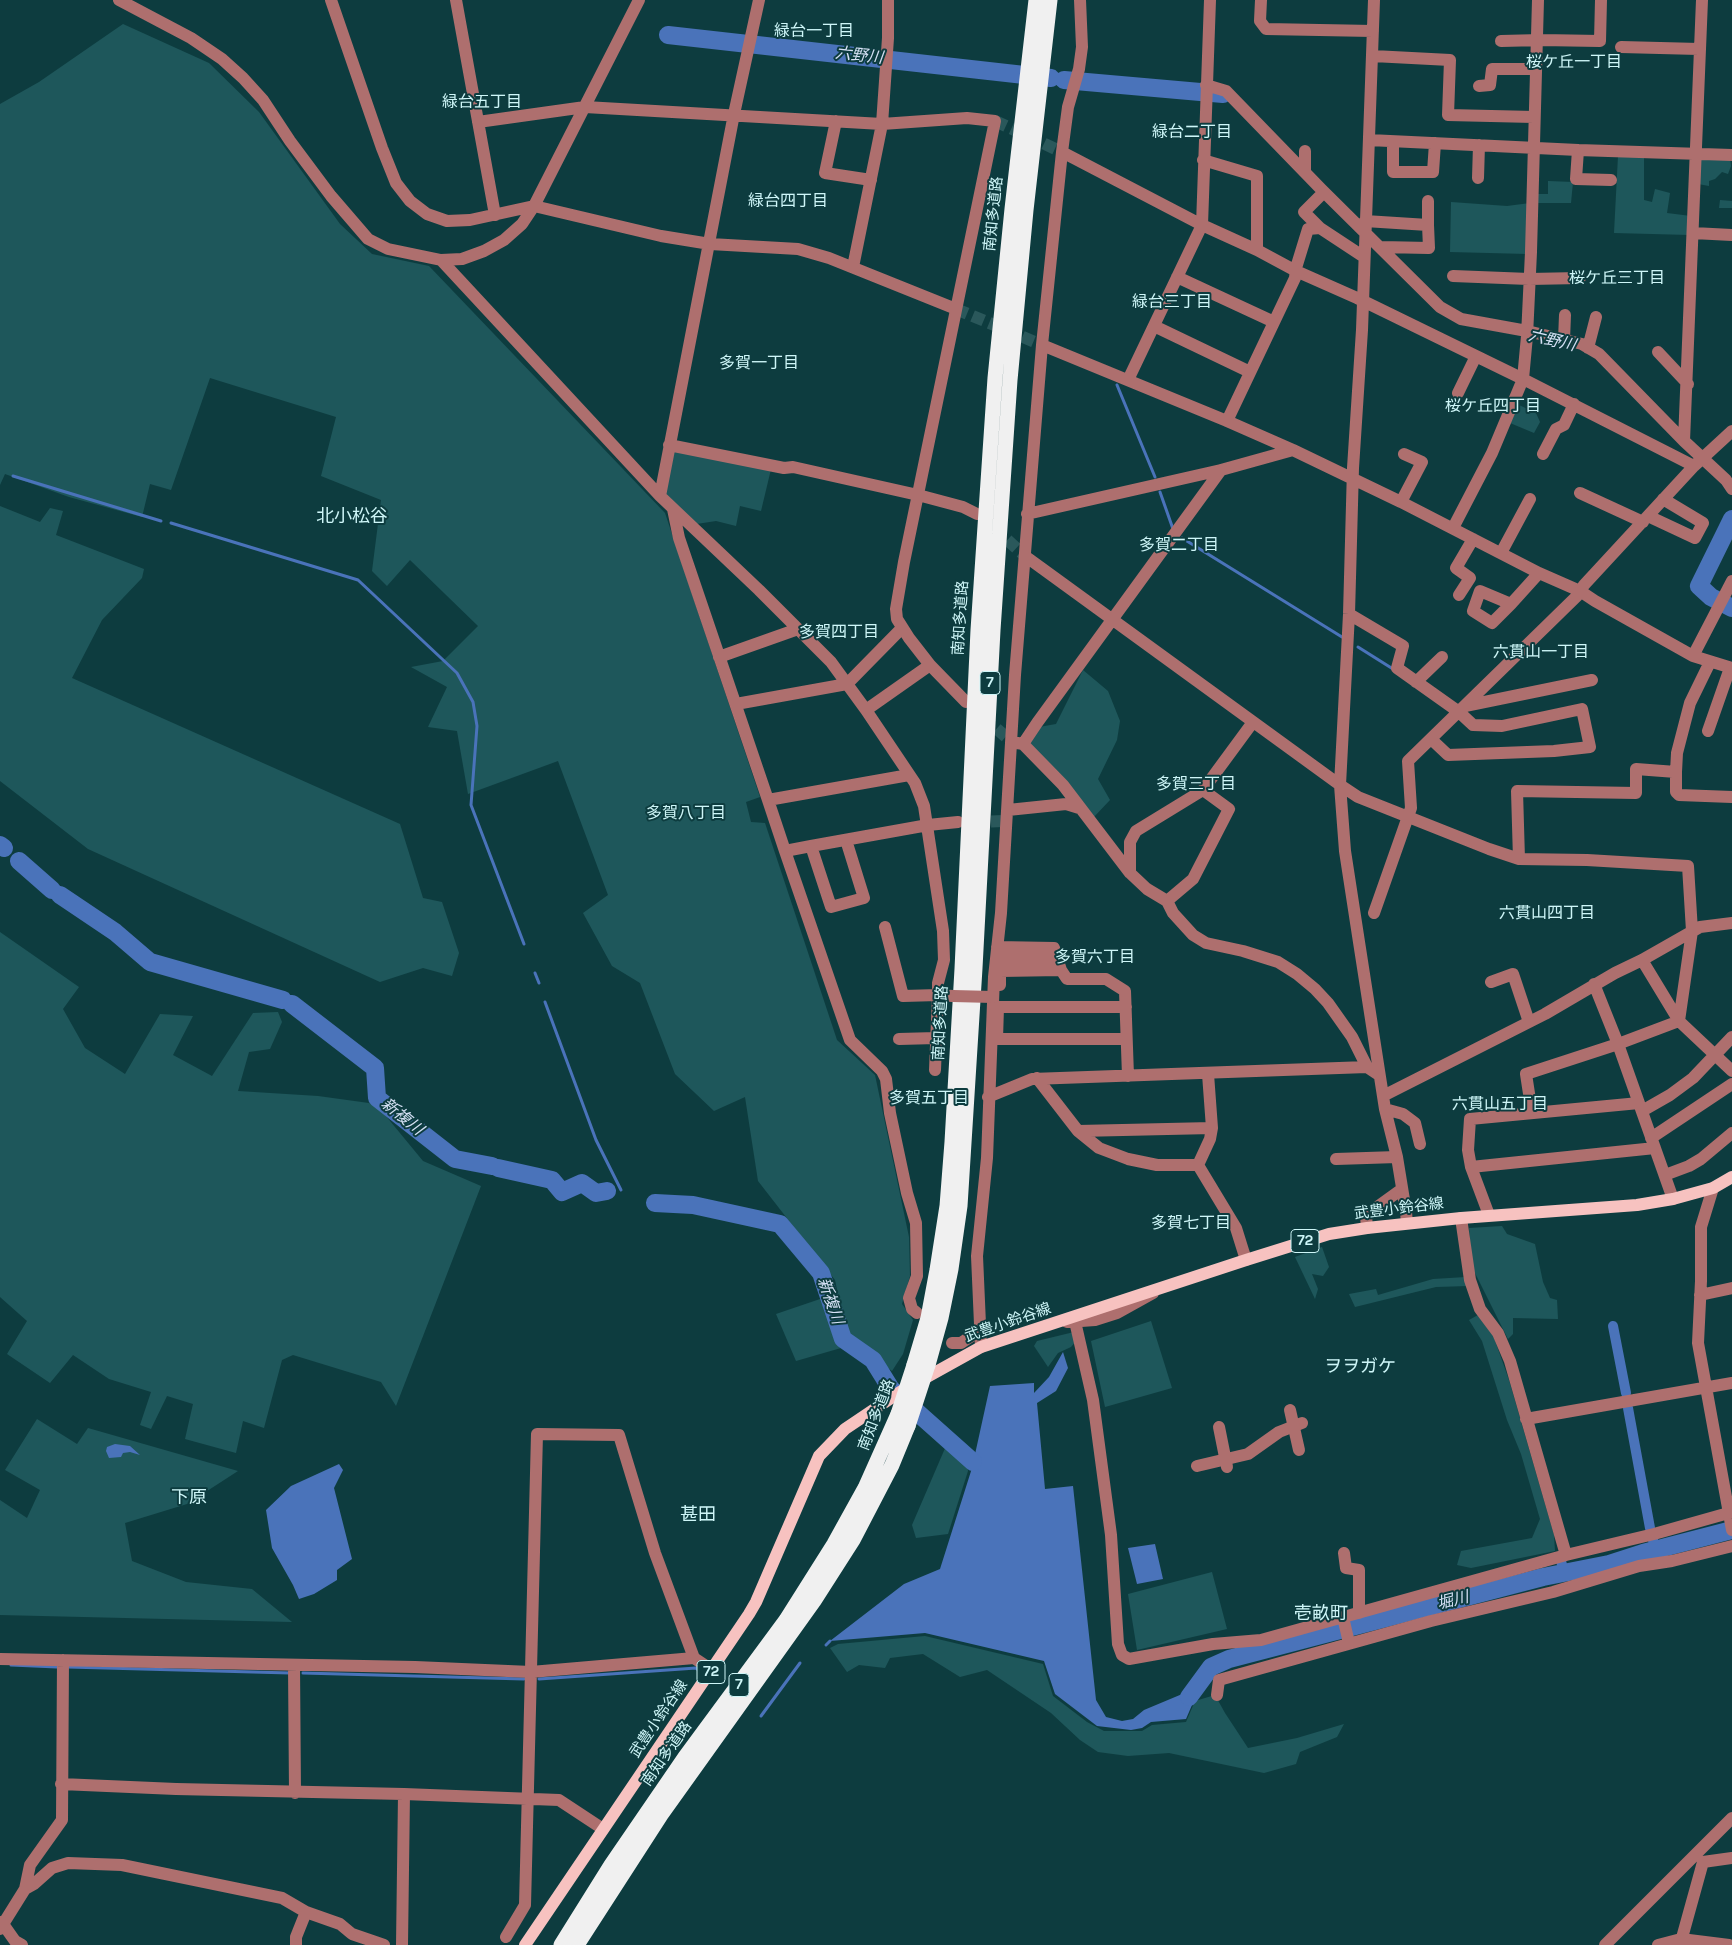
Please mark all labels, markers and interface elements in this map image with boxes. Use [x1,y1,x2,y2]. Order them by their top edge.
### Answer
district label: 緑台一丁目 [774,22,854,42]
water label: 六野川 [834,44,884,68]
district label: 桜ケ丘一丁目 [1526,53,1622,73]
district label: 緑台五丁目 [442,93,522,113]
district label: 緑台二丁目 [1152,123,1232,143]
street label: 南知多道路 [981,176,1007,252]
district label: 緑台四丁目 [748,192,828,212]
district label: 桜ケ丘三丁目 [1569,269,1665,289]
district label: 緑台三丁目 [1132,293,1212,313]
water label: 六野川 [1526,326,1578,356]
district label: 多賀一丁目 [719,354,799,374]
district label: 桜ケ丘四丁目 [1445,397,1541,417]
district label: 北小松谷 [316,506,388,528]
district label: 多賀二丁目 [1139,536,1219,556]
street label: 南知多道路 [949,580,973,656]
district label: 多賀四丁目 [799,623,879,643]
district label: 六貫山一丁目 [1493,643,1589,663]
road number: 7 [980,671,1000,694]
district label: 多賀三丁目 [1156,775,1236,795]
district label: 多賀八丁目 [646,804,726,824]
district label: 六貫山四丁目 [1499,904,1595,924]
district label: 多賀六丁目 [1055,948,1135,968]
street label: 南知多道路 [930,985,952,1061]
district label: 多賀五丁目 [889,1089,969,1109]
water label: 新複川 [377,1094,427,1140]
district label: 六貫山五丁目 [1452,1095,1548,1115]
street label: 武豊小鈴谷線 [1353,1195,1445,1223]
district label: 多賀七丁目 [1151,1214,1231,1234]
road number: 72 [1291,1230,1319,1252]
water label: 新複川 [813,1275,847,1327]
street label: 武豊小鈴谷線 [963,1300,1053,1346]
district label: ヲヲガケ [1324,1356,1396,1378]
street label: 南知多道路 [855,1377,899,1453]
district label: 下原 [171,1487,207,1509]
district label: 甚田 [680,1504,716,1526]
water label: 堀川 [1435,1588,1471,1614]
district label: 壱畝町 [1294,1603,1348,1625]
road number: 72 [697,1660,725,1684]
road number: 7 [729,1674,749,1696]
street label: 武豊小鈴谷線 [626,1677,692,1761]
street label: 南知多道路 [638,1718,696,1790]

